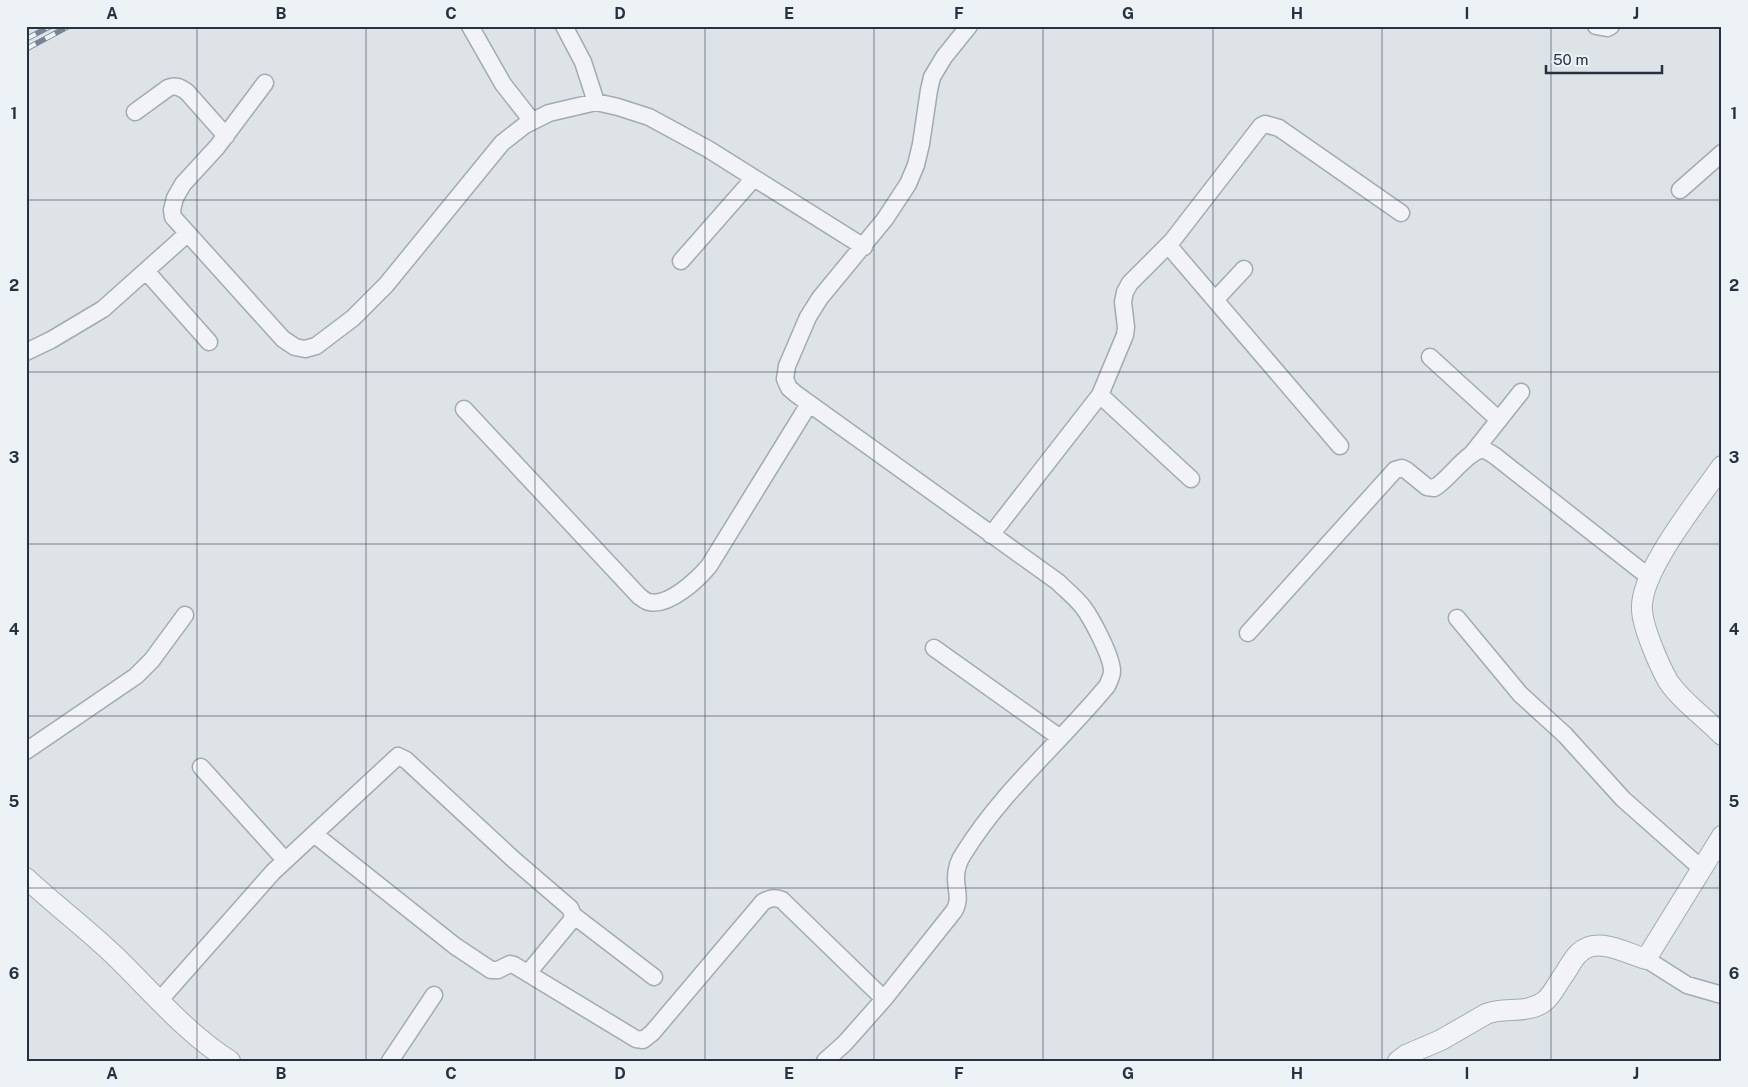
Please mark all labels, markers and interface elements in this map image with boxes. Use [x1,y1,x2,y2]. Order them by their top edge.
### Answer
text: A [106,4,118,23]
text: B [276,4,287,23]
text: C [445,4,457,23]
text: D [614,4,626,23]
text: E [784,4,794,23]
text: F [954,4,964,23]
text: G [1122,4,1134,23]
text: H [1291,4,1303,23]
text: I [1465,4,1469,23]
text: J [1633,4,1639,23]
scale bar [1546,42,1662,74]
text: 50 m [1553,51,1588,68]
text: 1 [11,104,17,123]
text: 1 [1731,104,1737,123]
text: 2 [9,276,19,295]
text: 2 [1729,276,1739,295]
text: 3 [9,448,19,467]
text: 3 [1729,448,1739,467]
text: 4 [9,620,20,639]
text: 4 [1729,620,1740,639]
text: 5 [9,792,20,811]
text: 5 [1729,792,1740,811]
text: 6 [9,964,19,983]
text: 6 [1729,964,1739,983]
text: A [106,1064,118,1083]
text: B [276,1064,287,1083]
text: C [445,1064,457,1083]
text: D [614,1064,626,1083]
text: E [784,1064,794,1083]
text: F [954,1064,964,1083]
text: G [1122,1064,1134,1083]
text: H [1291,1064,1303,1083]
text: I [1465,1064,1469,1083]
text: J [1633,1064,1639,1083]

